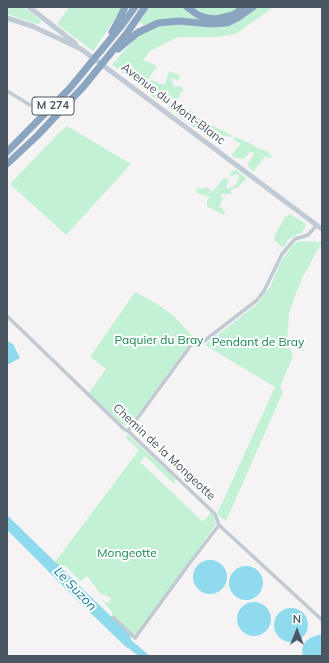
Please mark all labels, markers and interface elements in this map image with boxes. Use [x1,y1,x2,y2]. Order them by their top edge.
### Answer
street label: Avenue du Mont-Blanc [118,60,228,148]
road number: M 274 [32,97,74,115]
park label: Paquier du Bray [115,333,203,347]
park label: Pendant de Bray [212,335,304,349]
street label: Chemin de la Mongeotte [110,401,218,503]
park label: Mongeotte [97,546,157,560]
water label: Le Suzon [50,564,100,614]
north arrow [277,611,317,651]
text: N [293,612,301,626]

